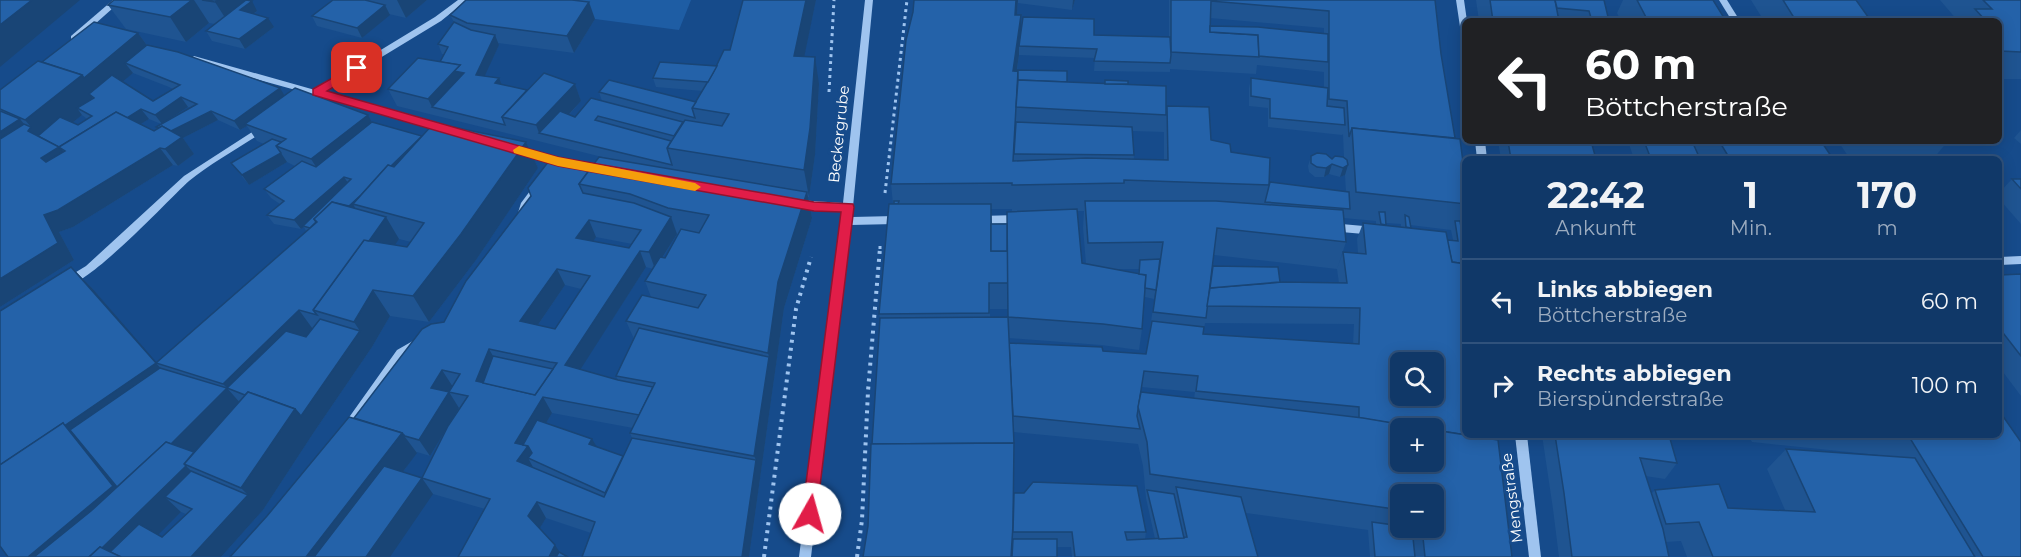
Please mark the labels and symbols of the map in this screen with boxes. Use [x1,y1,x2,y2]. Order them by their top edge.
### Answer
pin [331,42,382,93]
street label: Beckergrube [824,84,853,184]
street label: Mengstraße [1497,452,1526,544]
position arrow [778,482,842,546]

